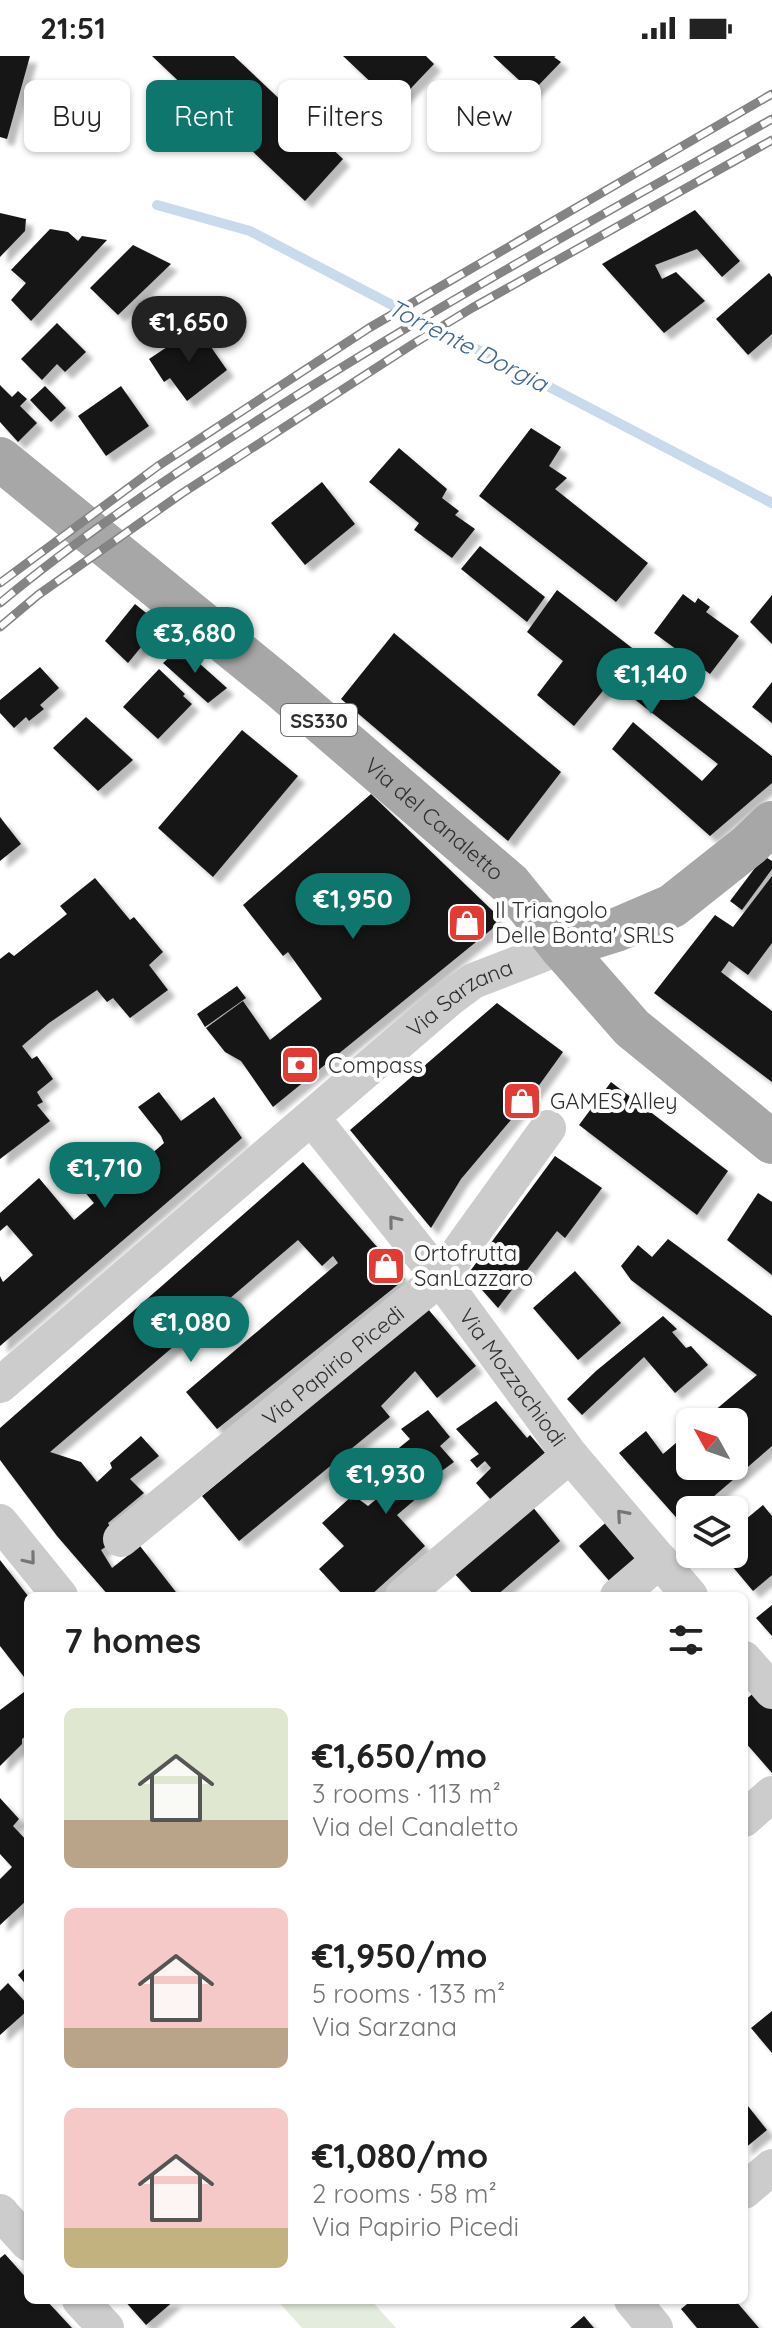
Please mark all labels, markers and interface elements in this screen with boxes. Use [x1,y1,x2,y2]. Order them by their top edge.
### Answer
text: 21:51 [40,9,106,47]
chip: Buy [24,80,130,152]
chip: Rent [146,80,262,152]
chip: Filters [278,80,411,152]
chip: New [427,80,541,152]
water label: Torrente Dorgia [383,292,554,399]
pin: €1,650 [124,296,254,364]
text: €1,650 [150,305,228,338]
pin: €3,680 [130,607,260,675]
text: €3,680 [154,616,236,649]
pin: €1,140 [586,648,716,716]
text: €1,140 [614,657,688,690]
road number: SS330 [281,704,357,736]
street label: Via del Canaletto [359,751,510,886]
pin: €1,950 [288,873,418,941]
text: €1,950 [313,882,393,915]
place label: Il Triangolo Delle Bonta' SRLS [495,896,674,949]
shop icon: Il Triangolo Delle Bonta' SRLS [446,902,488,944]
street label: Via Sarzana [401,953,517,1043]
bank icon: Compass [279,1044,321,1086]
place label: Compass [328,1051,423,1079]
shop icon: GAMES Alley [501,1080,543,1122]
place label: GAMES Alley [550,1087,678,1115]
pin: €1,710 [40,1142,170,1210]
text: €1,710 [68,1151,142,1184]
one-way arrow [389,1216,404,1230]
place label: Ortofrutta SanLazzaro [414,1239,533,1292]
shop icon: Ortofrutta SanLazzaro [365,1245,407,1287]
pin: €1,080 [126,1296,256,1364]
street label: Via Papirio Picedi [256,1299,410,1432]
street label: Via Mozzachiodi [453,1303,573,1452]
text: €1,080 [151,1305,231,1338]
north arrow [676,1408,748,1480]
map controls [676,1408,748,1568]
pin: €1,930 [321,1448,451,1516]
text: €1,930 [347,1457,425,1490]
button: layers [676,1496,748,1568]
one-way arrow [617,1510,631,1525]
one-way arrow [20,1550,35,1564]
icon: filters [664,1618,708,1662]
text: 7 homes [64,1619,201,1662]
text: €1,650/mo [312,1734,487,1777]
icon: home [128,1740,224,1836]
text: 3 rooms · 113 m² [312,1777,501,1810]
text: Via del Canaletto [312,1810,518,1843]
text: €1,950/mo [312,1934,488,1977]
icon: home [128,1940,224,2036]
text: 5 rooms · 133 m² [312,1977,505,2010]
text: Via Sarzana [312,2010,457,2043]
text: €1,080/mo [312,2134,488,2177]
icon: home [128,2140,224,2236]
text: 2 rooms · 58 m² [312,2177,497,2210]
text: Via Papirio Picedi [312,2210,519,2243]

